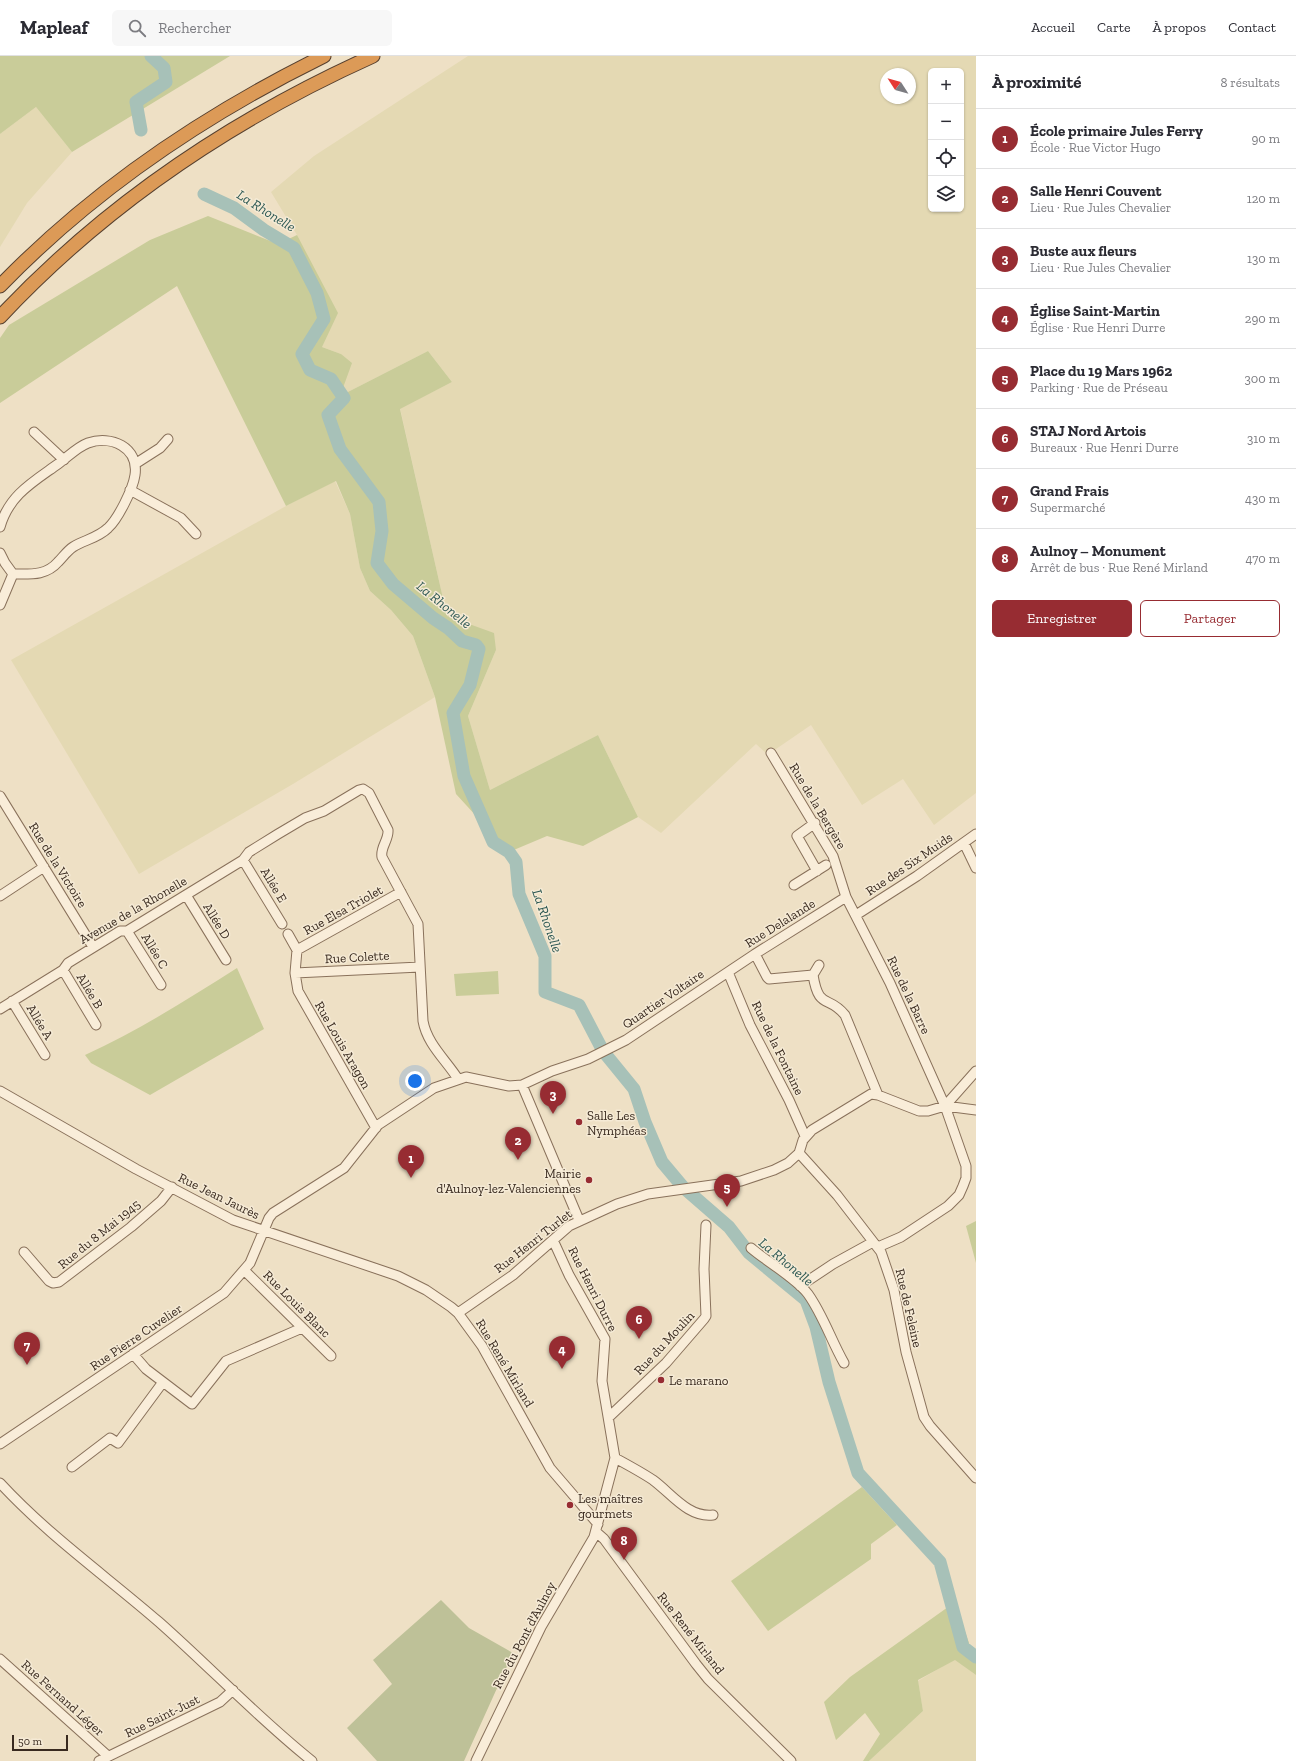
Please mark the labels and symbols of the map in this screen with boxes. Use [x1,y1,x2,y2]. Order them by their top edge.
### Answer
north arrow [880,68,916,104]
water label: La Rhonelle [234,186,298,236]
water label: La Rhonelle [413,578,475,632]
street label: Rue de la Bergère [786,760,850,852]
street label: Rue de la Victoire [26,820,90,910]
street label: Rue des Six Muids [863,829,955,899]
street label: Allée E [258,865,290,906]
street label: Avenue de la Rhonelle [77,873,189,947]
street label: Rue Elsa Triolet [301,882,385,938]
water label: La Rhonelle [528,887,566,955]
street label: Rue Delalande [742,895,818,951]
street label: Allée D [200,900,234,942]
street label: Allée C [139,930,171,972]
street label: Rue Colette [324,948,390,966]
street label: Rue de la Barre [884,954,934,1036]
street label: Quartier Voltaire [619,966,707,1032]
street label: Allée B [74,971,106,1011]
street label: Rue Louis Aragon [312,998,374,1092]
street label: Rue de la Fontaine [749,999,807,1097]
street label: Allée A [24,1002,57,1043]
your location [405,1071,425,1091]
pin: 3 [540,1081,566,1114]
place label: Salle Les Nymphéas [587,1108,647,1138]
marker: Salle Les Nymphéas [574,1117,584,1127]
pin: 2 [505,1127,531,1160]
pin: 1 [398,1145,424,1178]
place label: Mairie d'Aulnoy-lez-Valenciennes [436,1166,581,1196]
street label: Rue Jean Jaurès [176,1170,262,1222]
pin: 5 [714,1174,740,1207]
marker: Mairie d'Aulnoy-lez-Valenciennes [584,1175,594,1185]
street label: Rue du 8 Mai 1945 [55,1196,143,1272]
street label: Rue Henri Turlet [491,1206,575,1276]
water label: La Rhonelle [755,1234,817,1290]
street label: Rue Henri Durre [565,1244,621,1334]
street label: Rue Louis Blanc [260,1267,334,1341]
street label: Rue de Feleine [893,1267,925,1349]
street label: Rue Pierre Cuvelier [87,1301,185,1373]
pin: 6 [626,1306,652,1339]
street label: Rue du Moulin [631,1308,698,1378]
street label: Rue René Mirland [473,1316,537,1410]
pin: 7 [14,1332,40,1365]
pin: 4 [549,1336,575,1369]
place label: Le marano [669,1373,729,1388]
marker: Le marano [656,1375,666,1385]
place label: Les maîtres gourmets [578,1491,643,1521]
marker: Les maîtres gourmets [565,1500,575,1510]
pin: 8 [611,1527,637,1560]
street label: Rue du Pont d'Aulnoy [489,1579,559,1691]
street label: Rue René Mirland [654,1589,728,1677]
street label: Rue Fernand Léger [19,1657,107,1739]
street label: Rue Saint-Just [122,1691,202,1741]
scale bar [12,1733,68,1752]

